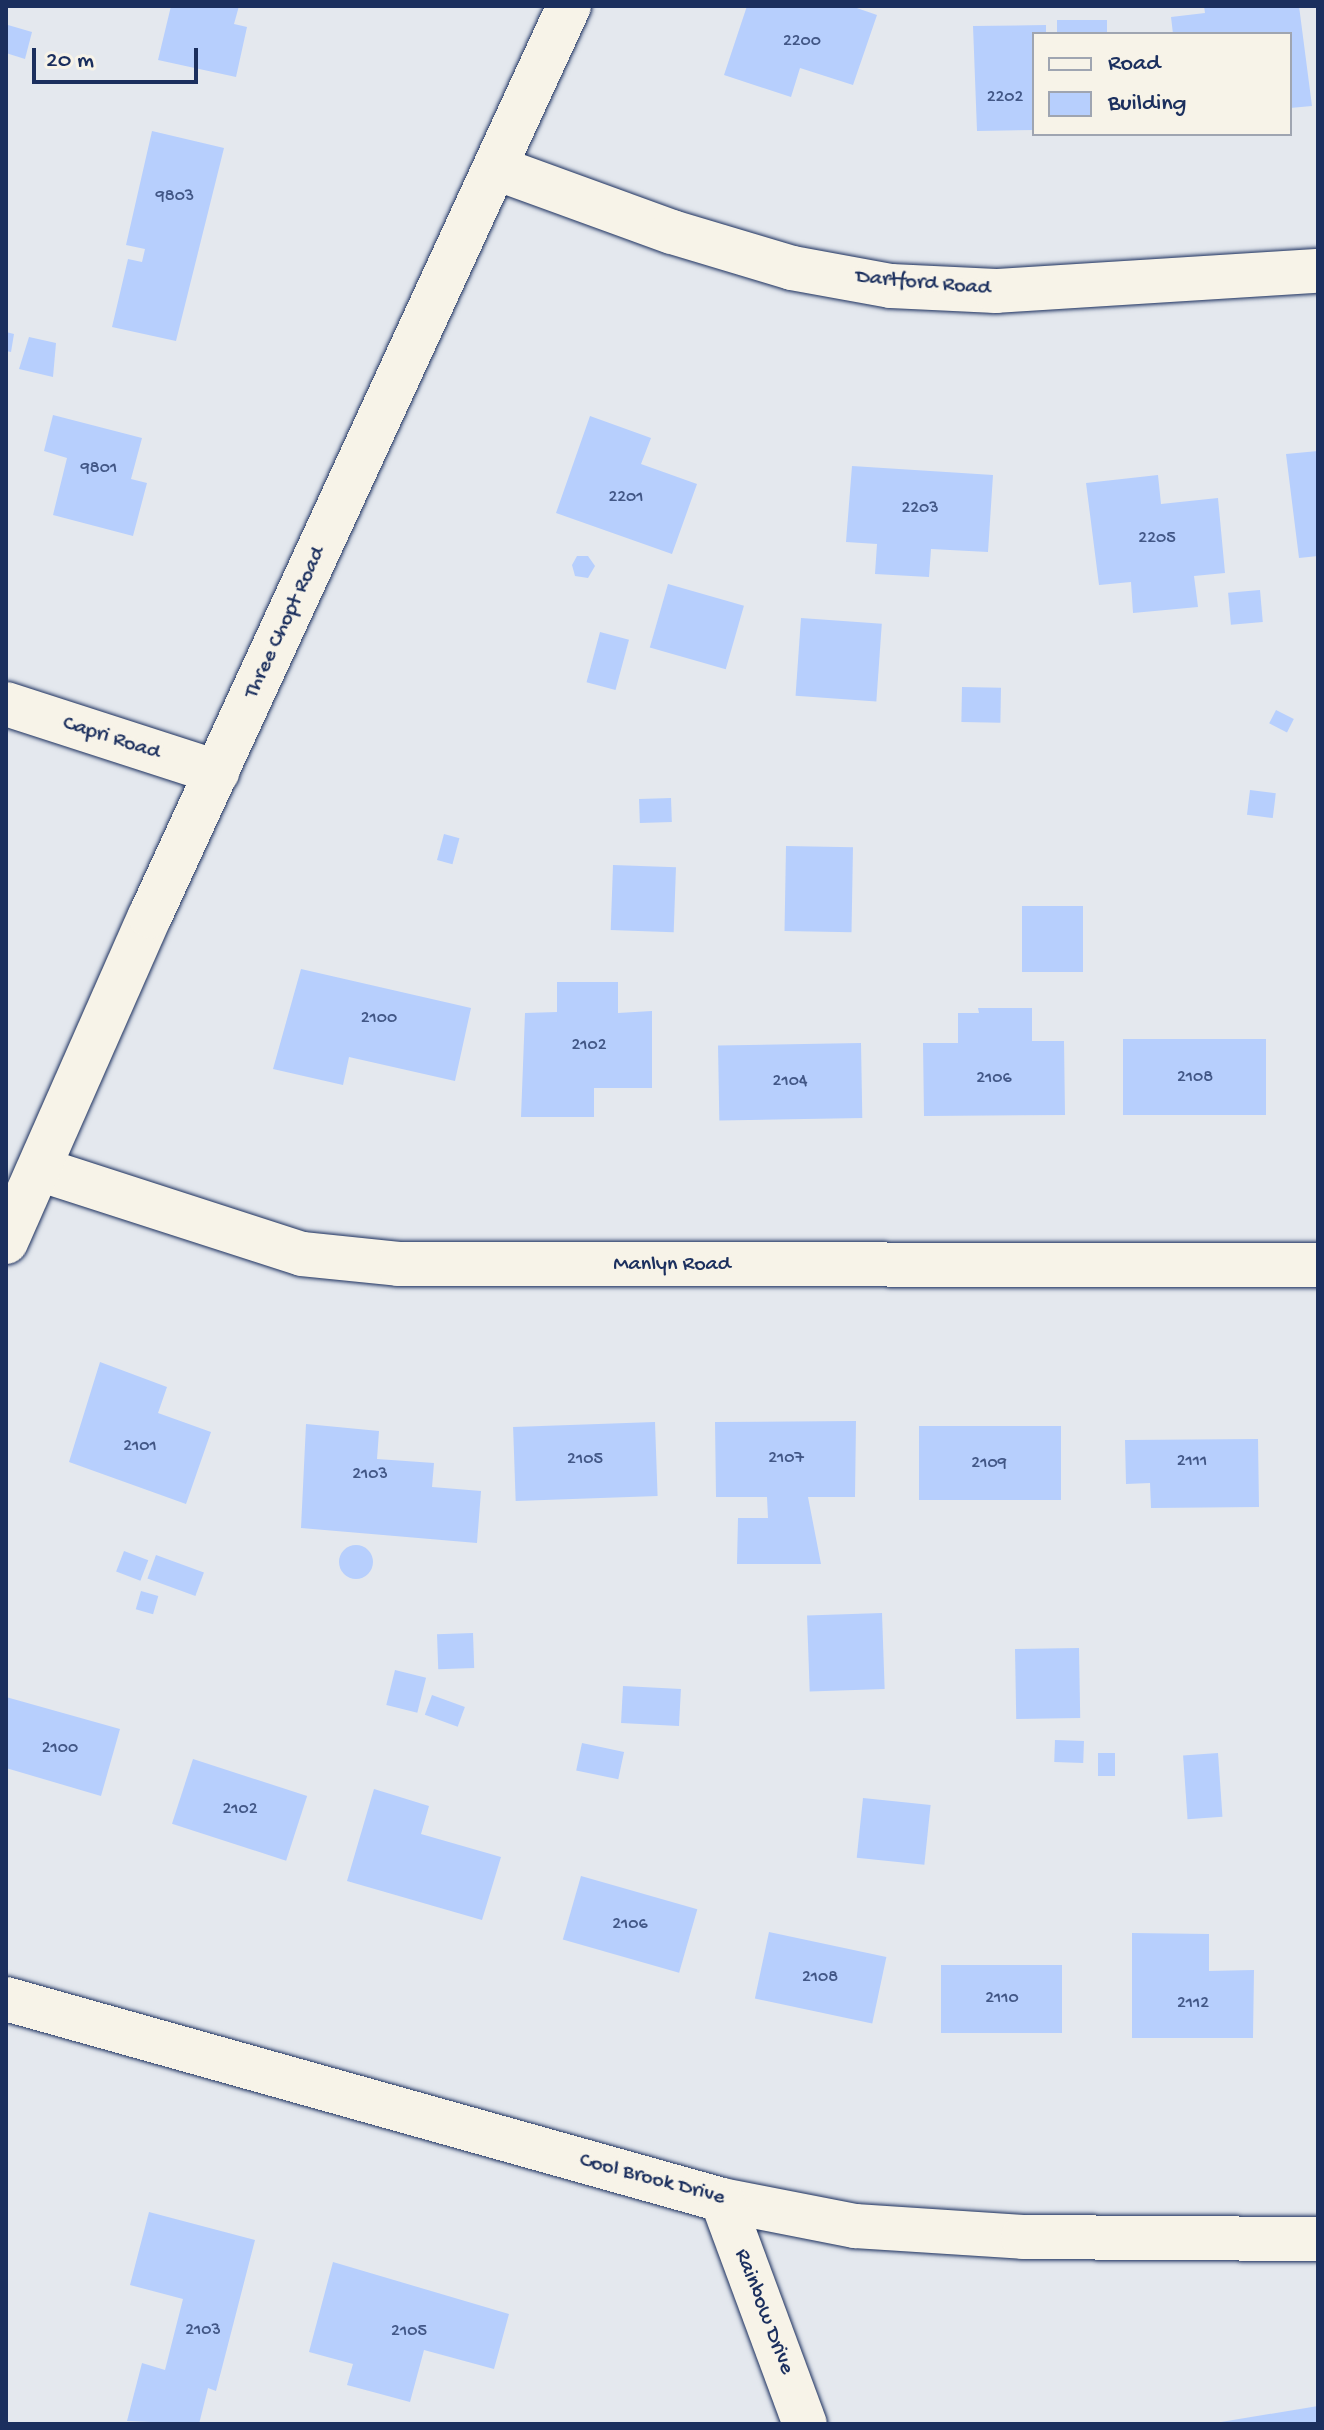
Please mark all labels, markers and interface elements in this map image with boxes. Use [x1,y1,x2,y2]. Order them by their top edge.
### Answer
house number: 2200 [783,31,821,53]
scale bar [36,32,202,82]
legend [1032,32,1292,136]
text: 20 m [46,47,94,76]
text: Road [1108,50,1160,79]
house number: 2202 [987,87,1023,109]
text: Building [1108,90,1186,119]
house number: 9803 [156,186,194,208]
street label: Dartford Road [854,265,992,303]
house number: 9801 [81,458,117,480]
house number: 2201 [608,487,644,509]
house number: 2203 [901,498,939,520]
house number: 2205 [1138,528,1176,550]
street label: Three Chopt Road [239,543,333,703]
street label: Capri Road [59,711,163,767]
house number: 2100 [361,1008,397,1030]
house number: 2102 [571,1035,607,1057]
house number: 2108 [1177,1067,1213,1089]
house number: 2106 [976,1068,1012,1090]
house number: 2104 [773,1071,807,1093]
street label: Manlyn Road [613,1253,731,1279]
house number: 2101 [123,1436,157,1458]
house number: 2107 [768,1448,804,1470]
house number: 2105 [567,1449,603,1471]
house number: 2111 [1177,1451,1207,1473]
house number: 2109 [971,1453,1007,1475]
house number: 2103 [352,1464,388,1486]
house number: 2100 [42,1738,78,1760]
house number: 2102 [222,1799,258,1821]
house number: 2106 [612,1914,648,1936]
house number: 2108 [802,1967,838,1989]
house number: 2110 [985,1988,1019,2010]
house number: 2112 [1177,1993,1209,2015]
street label: Cool Brook Drive [576,2148,728,2212]
street label: Rainbow Drive [727,2246,799,2378]
house number: 2103 [185,2320,221,2342]
house number: 2105 [391,2321,427,2343]

